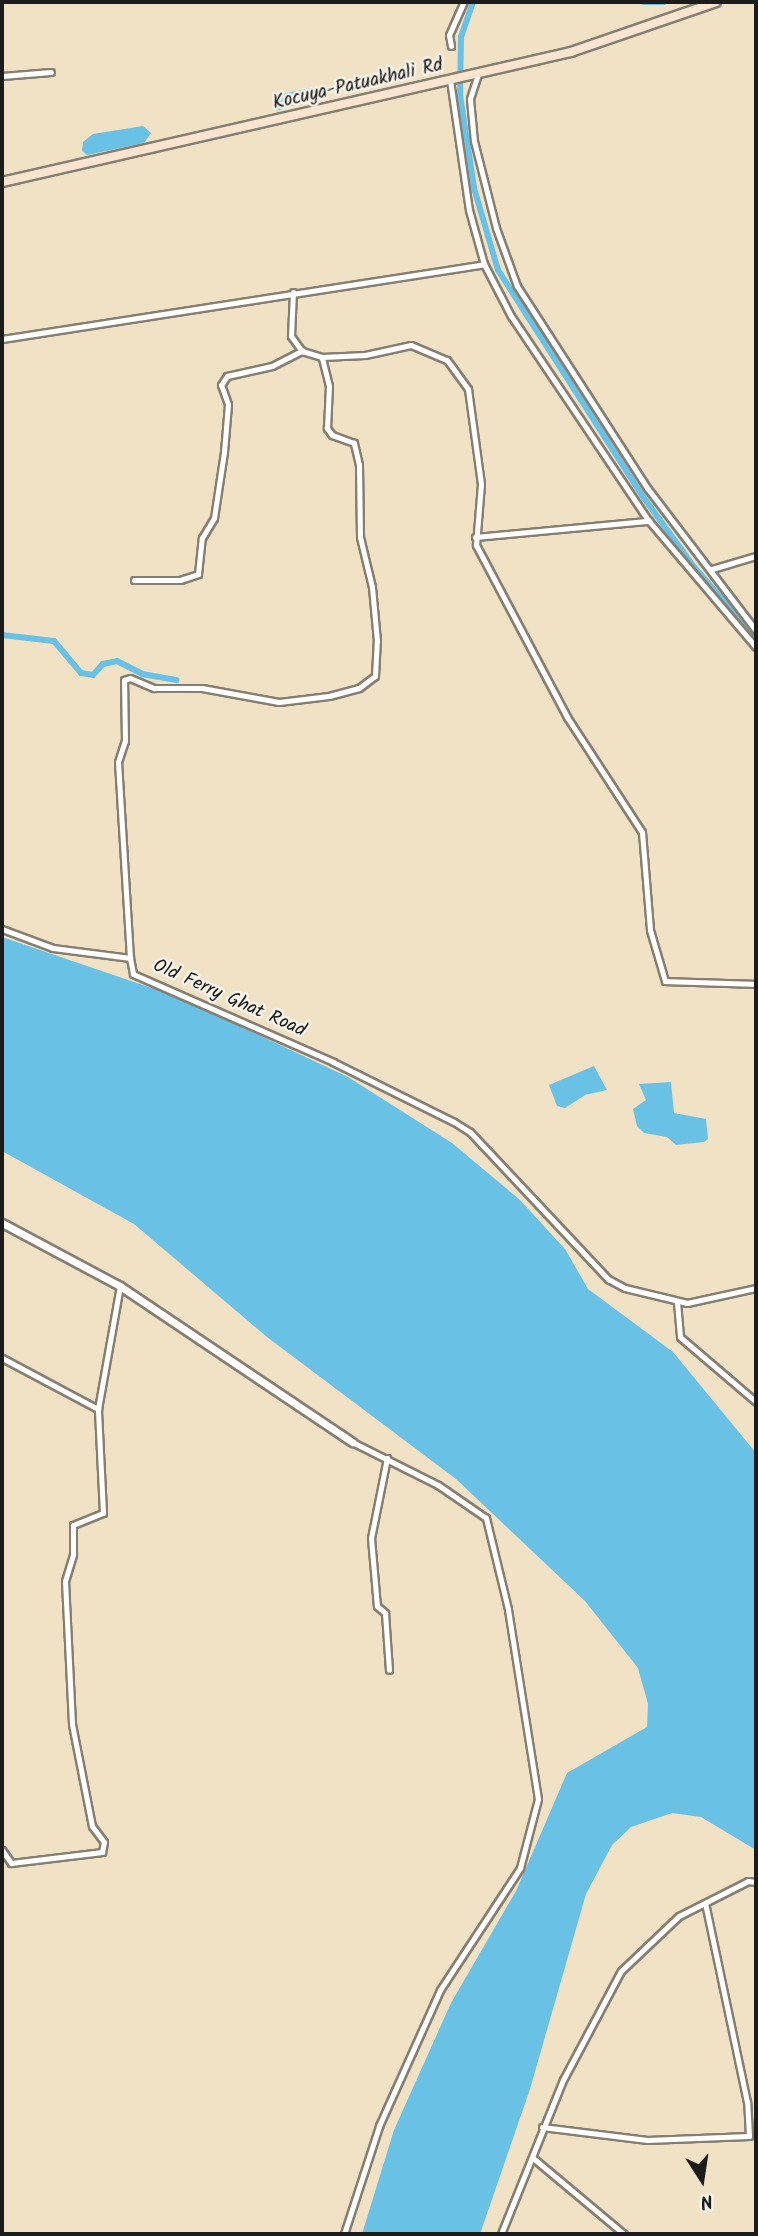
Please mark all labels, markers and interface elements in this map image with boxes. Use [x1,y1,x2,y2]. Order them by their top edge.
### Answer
street label: Kocuya-Patuakhali Rd [271,54,445,116]
street label: Old Ferry Ghat Road [149,955,309,1043]
north arrow [667,2145,737,2215]
text: N [697,2185,715,2216]

